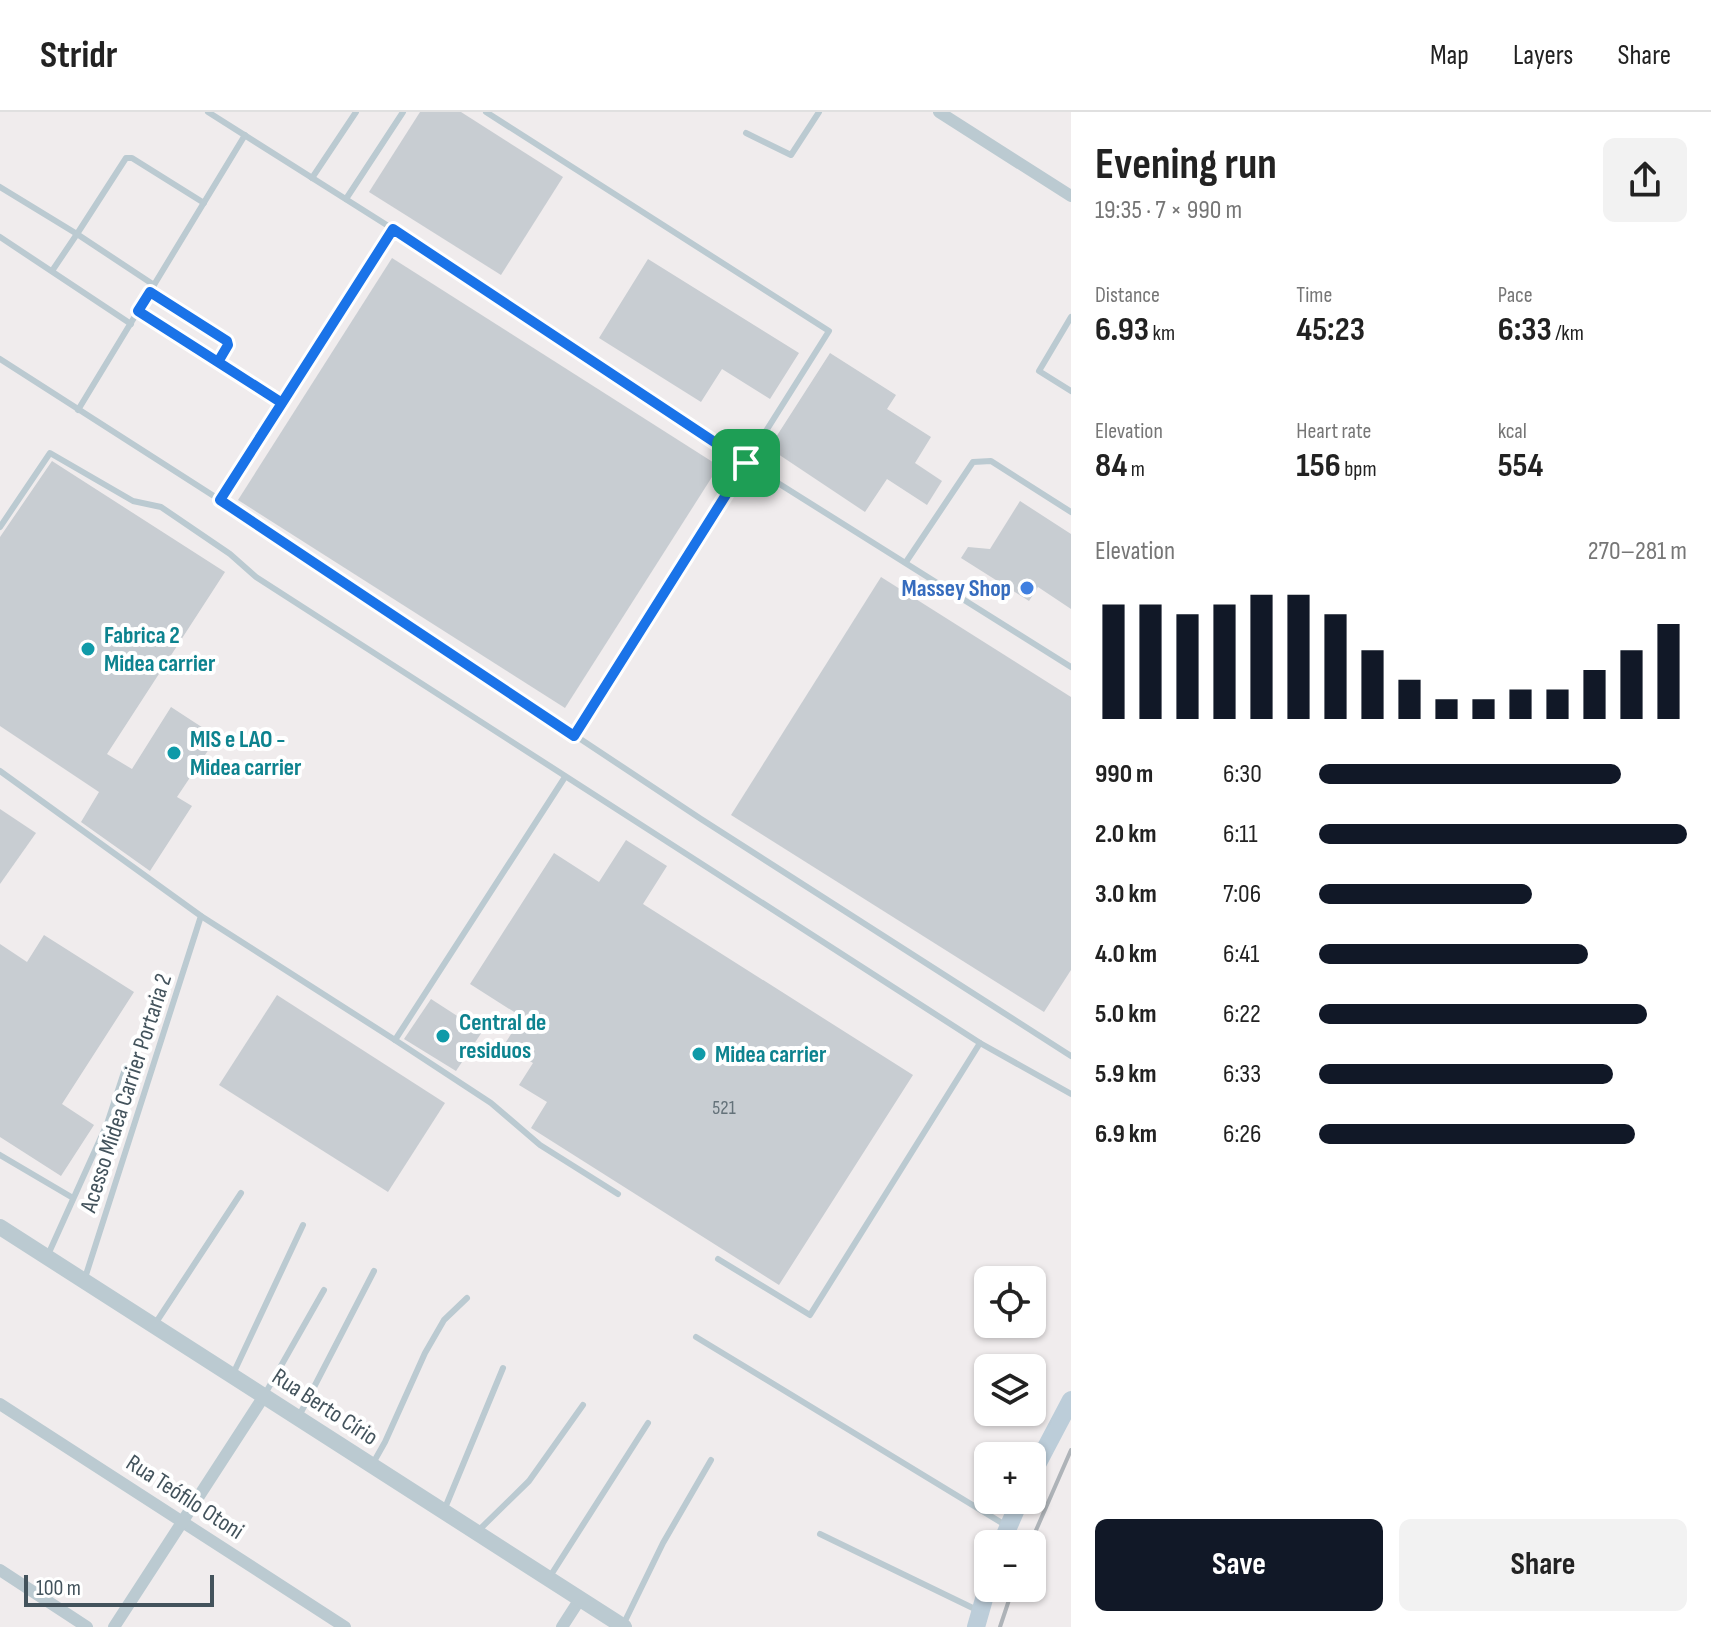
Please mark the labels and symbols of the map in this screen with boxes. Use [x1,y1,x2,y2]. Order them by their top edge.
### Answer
pin [712,429,780,497]
place label: Massey Shop [902,574,1011,603]
marker: Massey Shop [1018,579,1036,597]
place label: Fabrica 2 Midea carrier [104,621,216,678]
marker: Fabrica 2 Midea carrier [79,640,97,658]
place label: MIS e LAO - Midea carrier [190,725,302,782]
marker: MIS e LAO - Midea carrier [165,744,183,762]
street label: Acesso Midea Carrier Portaria 2 [73,970,178,1217]
place label: Central de residuos [459,1008,546,1065]
marker: Central de residuos [434,1027,452,1045]
place label: Midea carrier [715,1040,827,1069]
marker: Midea carrier [690,1045,708,1063]
house number: 521 [712,1096,736,1120]
street label: Rua Berto Círio [267,1362,383,1452]
street label: Rua Teófilo Otoni [121,1448,249,1546]
scale bar [24,1571,214,1607]

